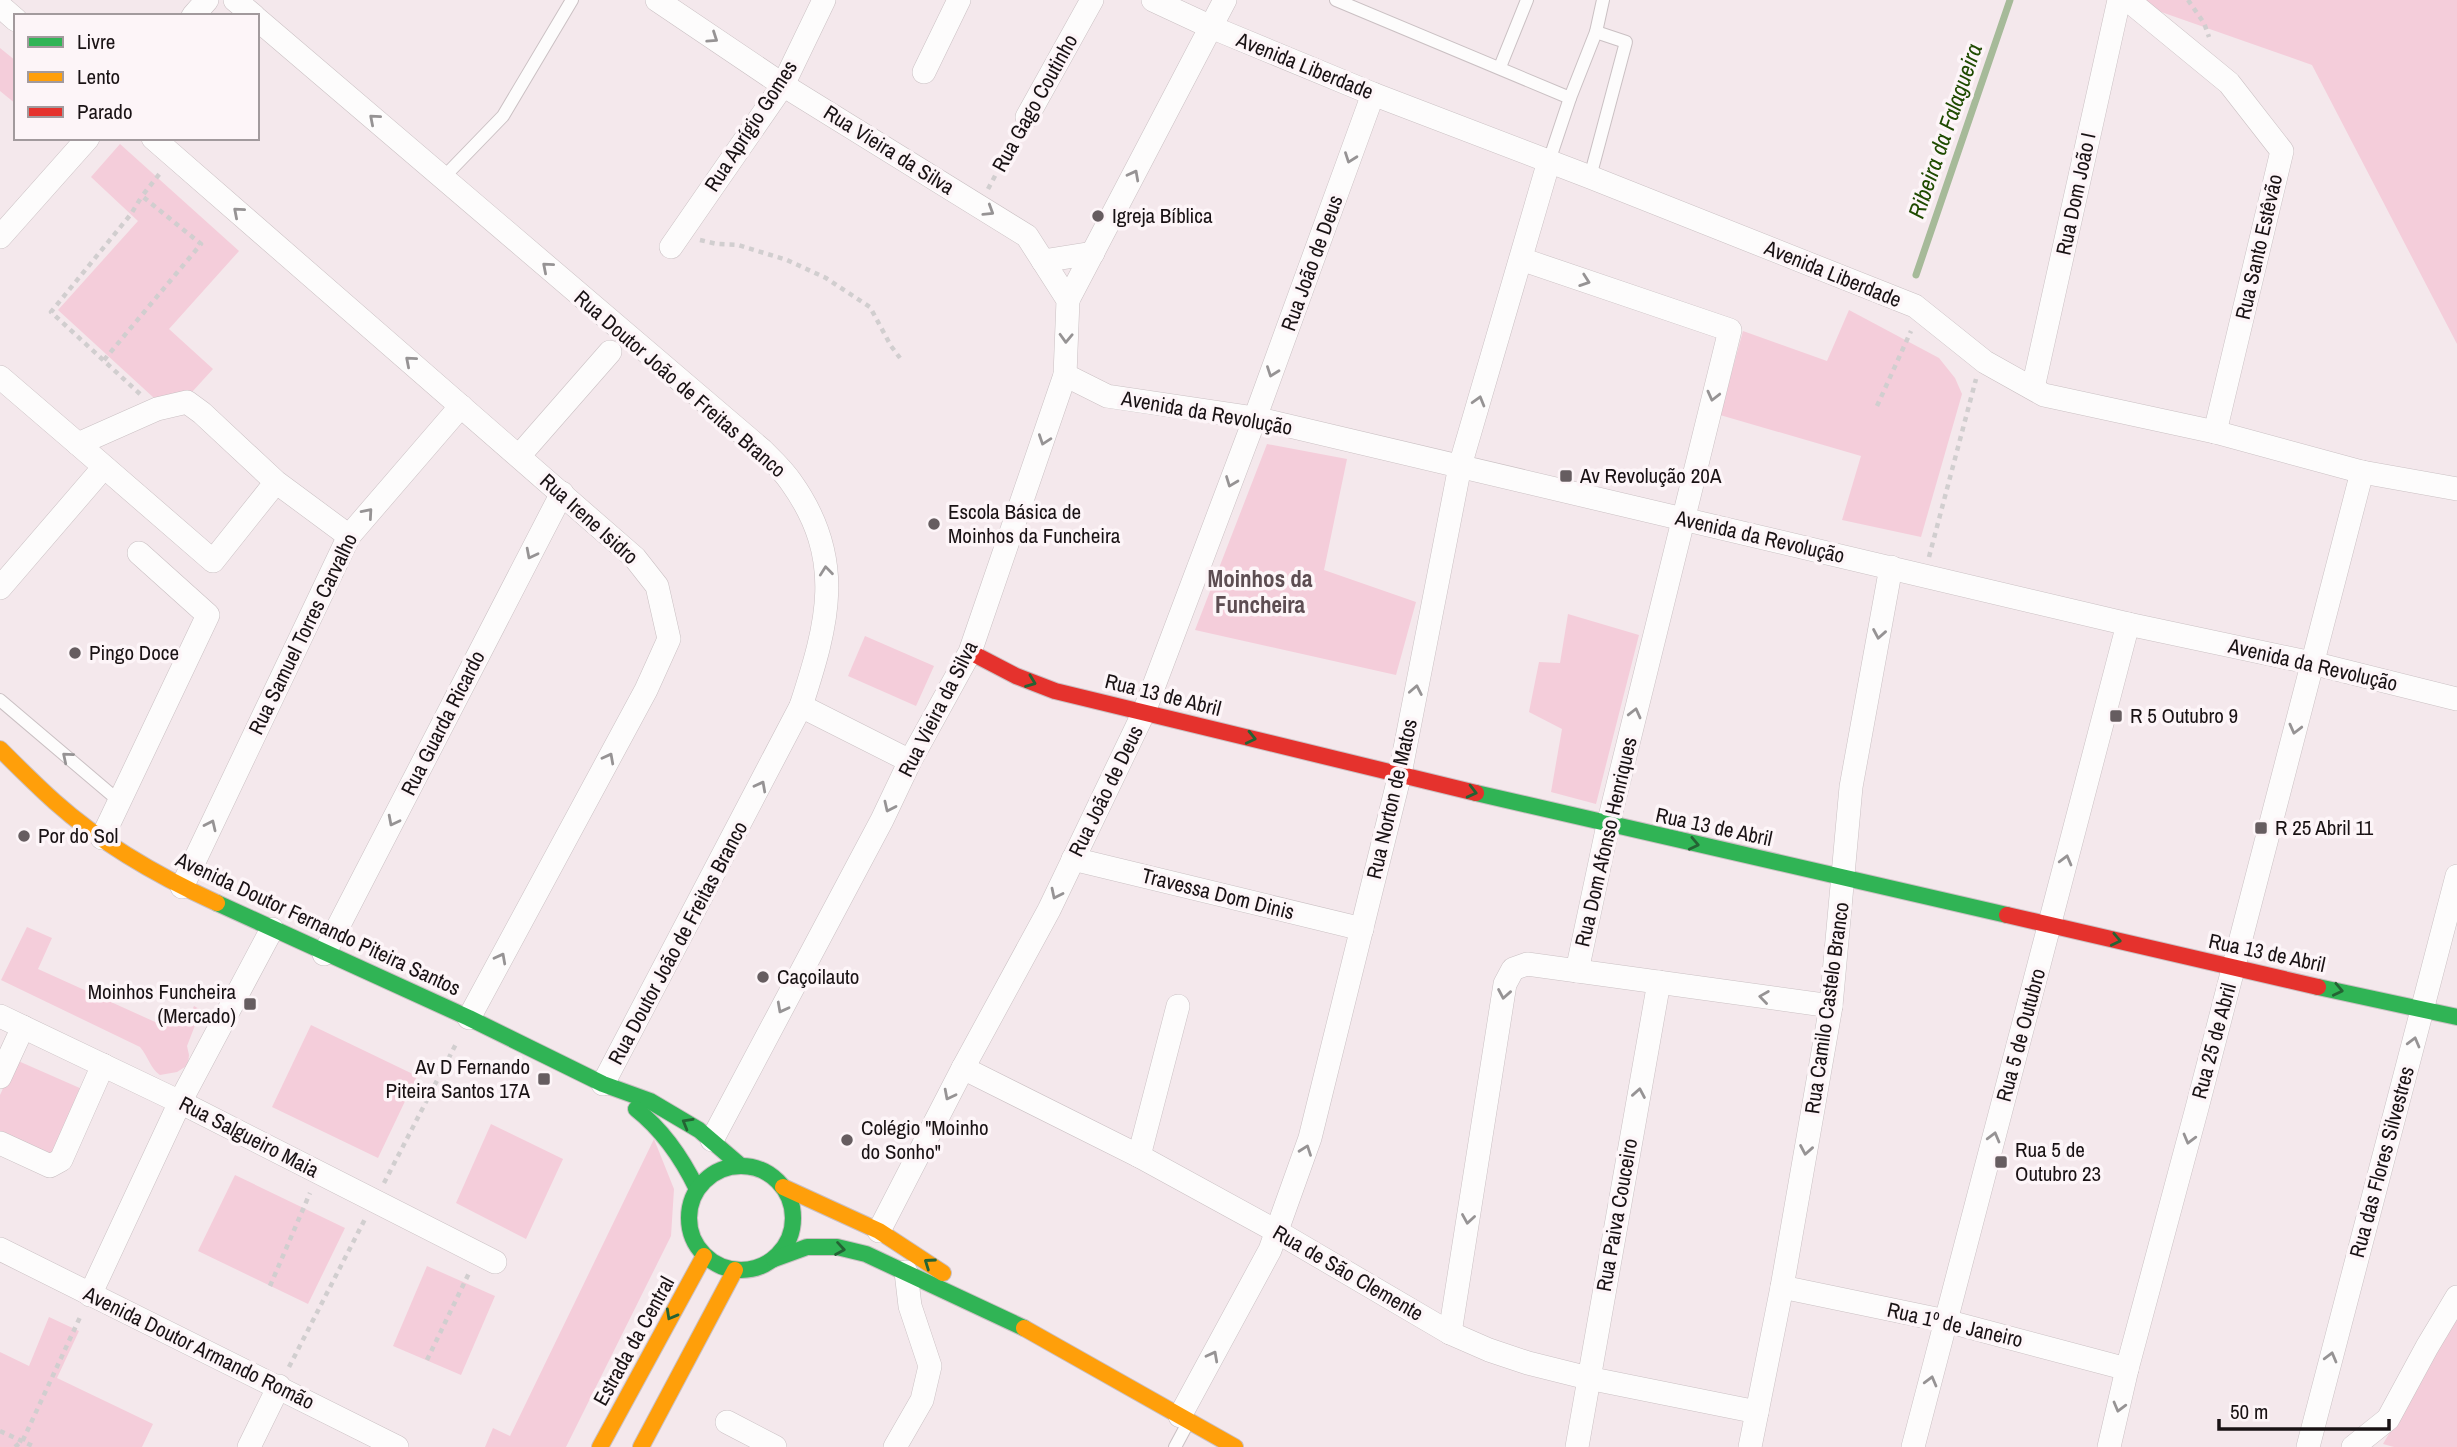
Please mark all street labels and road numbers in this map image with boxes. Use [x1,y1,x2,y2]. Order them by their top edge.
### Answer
street label: Avenida Liberdade [1231,25,1378,106]
street label: Rua Gago Coutinho [985,29,1084,177]
street label: Rua Aprígio Gomes [697,54,804,197]
street label: Rua Vieira da Silva [818,98,960,202]
street label: Rua Dom João I [2048,130,2103,258]
street label: Rua Santo Estêvão [2228,171,2289,322]
street label: Rua João de Deus [1274,191,1350,335]
street label: Avenida Liberdade [1759,233,1906,314]
street label: Rua Doutor João de Freitas Branco [568,284,792,484]
street label: Avenida da Revolução [1118,383,1295,442]
street label: Rua Irene Isidro [534,467,645,571]
street label: Avenida da Revolução [1672,503,1848,570]
street label: Rua Samuel Torres Carvalho [241,528,364,739]
street label: Avenida da Revolução [2225,631,2401,698]
street label: Rua Vieira da Silva [891,635,984,782]
street label: Rua Guarda Ricardo [394,645,492,800]
street label: Rua 13 de Abril [1102,666,1224,723]
street label: Rua Norton de Matos [1359,716,1424,882]
street label: Rua João de Deus [1061,720,1150,861]
street label: Rua Dom Afonso Henriques [1567,734,1644,950]
street label: Rua 13 de Abril [1653,800,1775,853]
street label: Rua Doutor João de Freitas Branco [601,816,754,1070]
street label: Avenida Doutor Fernando Piteira Santos [170,844,465,1002]
street label: Travessa Dom Dinis [1139,861,1297,926]
street label: Rua Camilo Castelo Branco [1797,900,1856,1116]
street label: Rua 13 de Abril [2206,926,2328,979]
street label: Rua 5 de Outubro [1989,965,2052,1105]
street label: Rua 25 de Abril [2184,980,2243,1102]
street label: Rua das Flores Silvestres [2342,1063,2421,1261]
street label: Rua Salgueiro Maia [174,1089,324,1184]
street label: Rua Paiva Couceiro [1589,1136,1644,1294]
street label: Rua de São Clemente [1268,1218,1429,1327]
street label: Estrada da Central [586,1271,681,1411]
street label: Avenida Doutor Armando Romão [78,1279,319,1416]
street label: Rua 1º de Janeiro [1884,1295,2026,1354]

